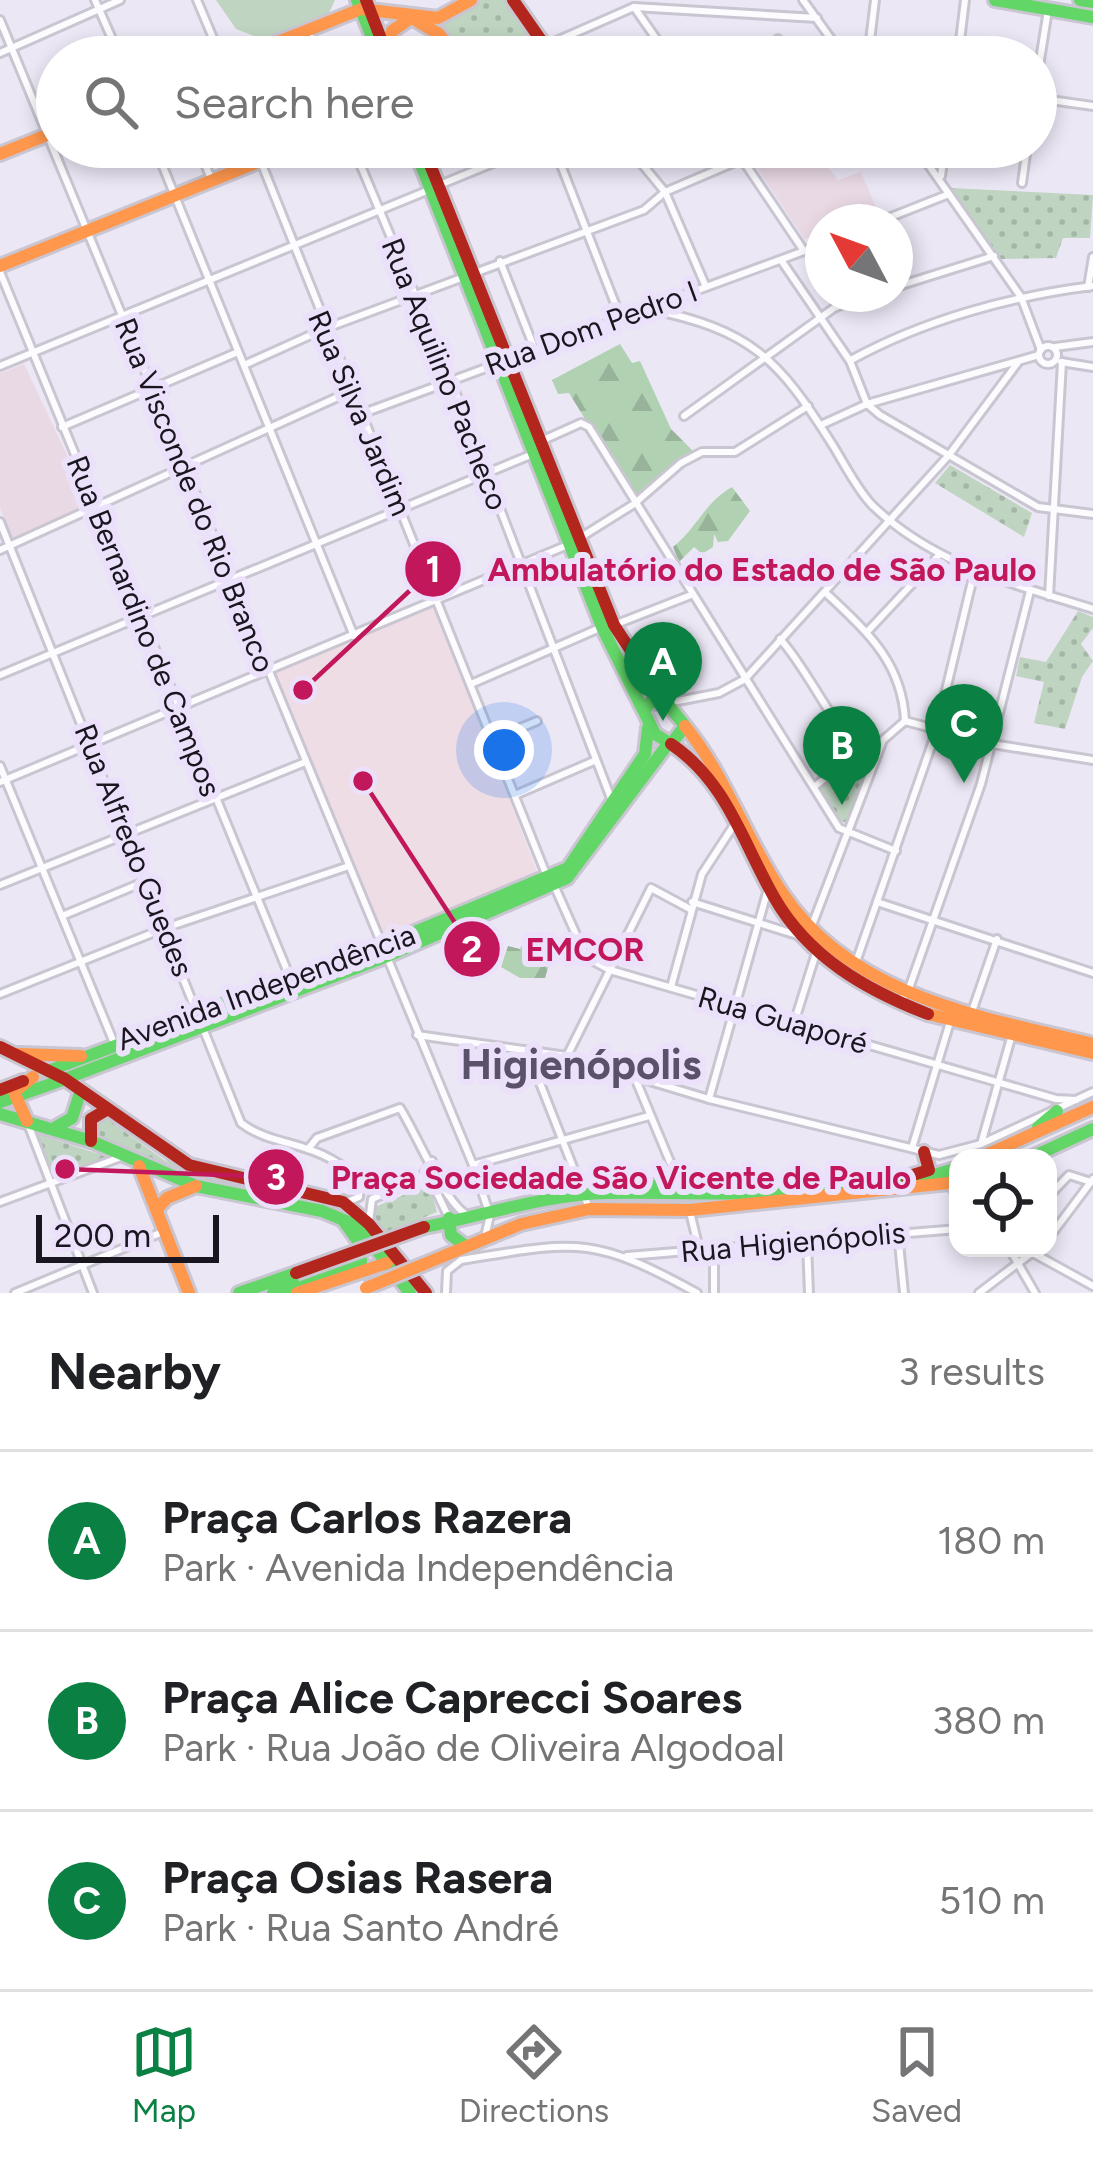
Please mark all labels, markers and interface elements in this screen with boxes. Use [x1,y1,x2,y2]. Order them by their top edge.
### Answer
search box [36,36,1057,168]
icon: search [78,69,144,135]
text: Search here [174,75,414,129]
north arrow [805,204,913,312]
street label: Rua Aquilino Pacheco [374,233,516,515]
street label: Rua Dom Pedro I [480,272,702,384]
street label: Rua Silva Jardim [300,305,420,521]
street label: Rua Visconde do Rio Branco [107,312,283,678]
street label: Rua Bernardino de Campos [59,450,229,802]
callout: Ambulatório do Estado de São Paulo [403,535,1060,604]
text: 1 [425,548,441,591]
text: Ambulatório do Estado de São Paulo [488,550,1036,589]
pin: A [624,622,702,721]
pin: C [925,684,1003,783]
pin: B [803,706,881,805]
street label: Rua Alfredo Guedes [66,718,202,982]
your location [474,720,534,780]
callout: EMCOR [442,915,669,984]
street label: Avenida Independência [112,916,420,1058]
text: 2 [462,928,482,971]
text: EMCOR [526,930,644,969]
street label: Rua Guaporé [694,978,872,1062]
district label: Higienópolis [461,1039,701,1090]
callout: Praça Sociedade São Vicente de Paulo [246,1143,935,1212]
map controls [949,1149,1057,1257]
button: locate [949,1149,1057,1257]
text: 3 [266,1156,286,1199]
text: Praça Sociedade São Vicente de Paulo [331,1158,911,1197]
scale bar [36,1209,219,1262]
street label: Rua Higienópolis [679,1214,907,1270]
text: 200 m [54,1216,151,1255]
text: Nearby [48,1341,221,1402]
text: 3 results [898,1348,1045,1395]
text: Praça Carlos Razera [162,1490,572,1544]
text: A [73,1517,101,1564]
text: 180 m [937,1517,1045,1564]
text: Park · Avenida Independência [162,1544,674,1591]
text: Praça Alice Caprecci Soares [162,1670,742,1724]
text: B [75,1697,99,1744]
text: 380 m [932,1697,1045,1744]
text: Park · Rua João de Oliveira Algodoal [162,1724,785,1771]
text: Praça Osias Rasera [162,1850,553,1904]
text: C [73,1877,101,1924]
text: 510 m [939,1877,1045,1924]
text: Park · Rua Santo André [162,1904,559,1951]
tab: Map [131,2019,197,2130]
tab: Directions [459,2019,609,2130]
tab: Saved [871,2019,962,2130]

